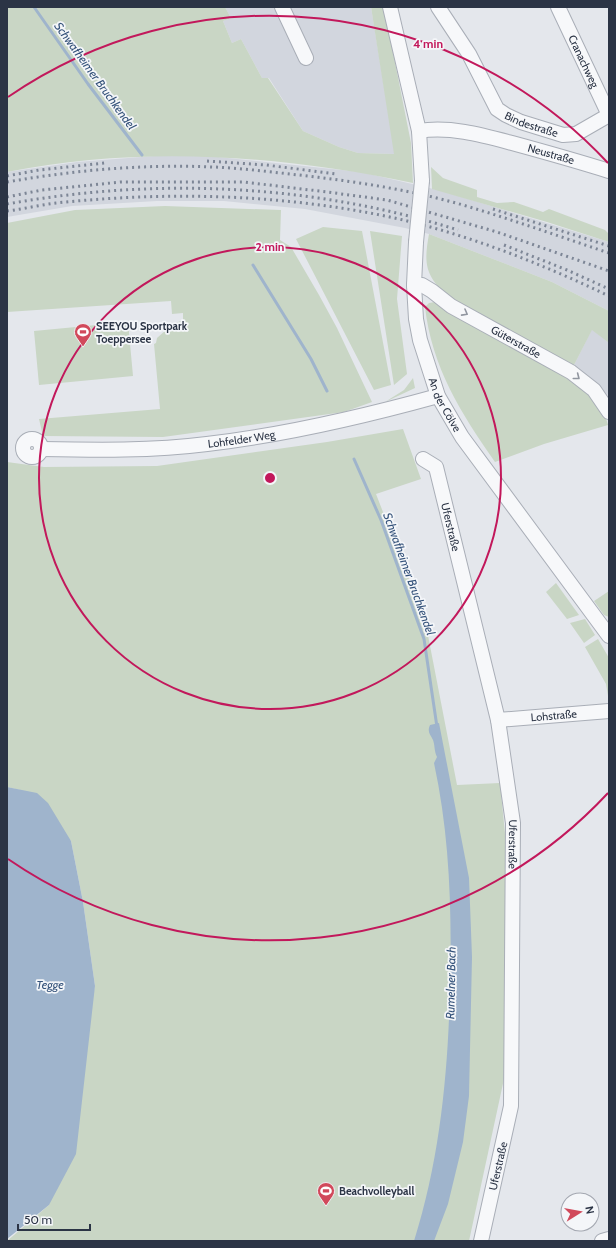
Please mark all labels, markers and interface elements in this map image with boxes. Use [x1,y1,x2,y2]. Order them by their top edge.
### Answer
water label: Schwafheimer Bruchkendel [51,19,140,133]
street label: Cranachweg [565,33,602,90]
text: 4 min [413,36,443,51]
street label: Bindestraße [502,108,560,140]
street label: Neustraße [526,141,576,167]
text: 2 min [256,239,284,254]
one-way arrow [460,308,468,315]
place label: SEEYOU Sportpark Toeppersee [96,319,188,346]
sports icon: SEEYOU Sportpark Toeppersee [73,322,93,347]
street label: Güterstraße [489,322,544,361]
one-way arrow [573,372,580,379]
street label: An der Cölve [426,376,465,435]
street label: Lohfelder Weg [207,427,277,451]
centre of rings [263,471,277,485]
street label: Uferstraße [438,501,463,553]
water label: Schwafheimer Bruchkendel [380,510,439,637]
street label: Lohstraße [530,707,578,724]
street label: Uferstraße [506,819,520,869]
water label: Rumelner Bach [442,947,459,1019]
water label: Tegge [36,977,64,992]
street label: Uferstraße [486,1140,510,1192]
sports icon: Beachvolleyball [316,1181,336,1206]
place label: Beachvolleyball [339,1184,414,1198]
north arrow [560,1192,600,1232]
text: N [582,1205,597,1215]
scale bar [18,1206,90,1232]
text: 50 m [24,1212,52,1227]

